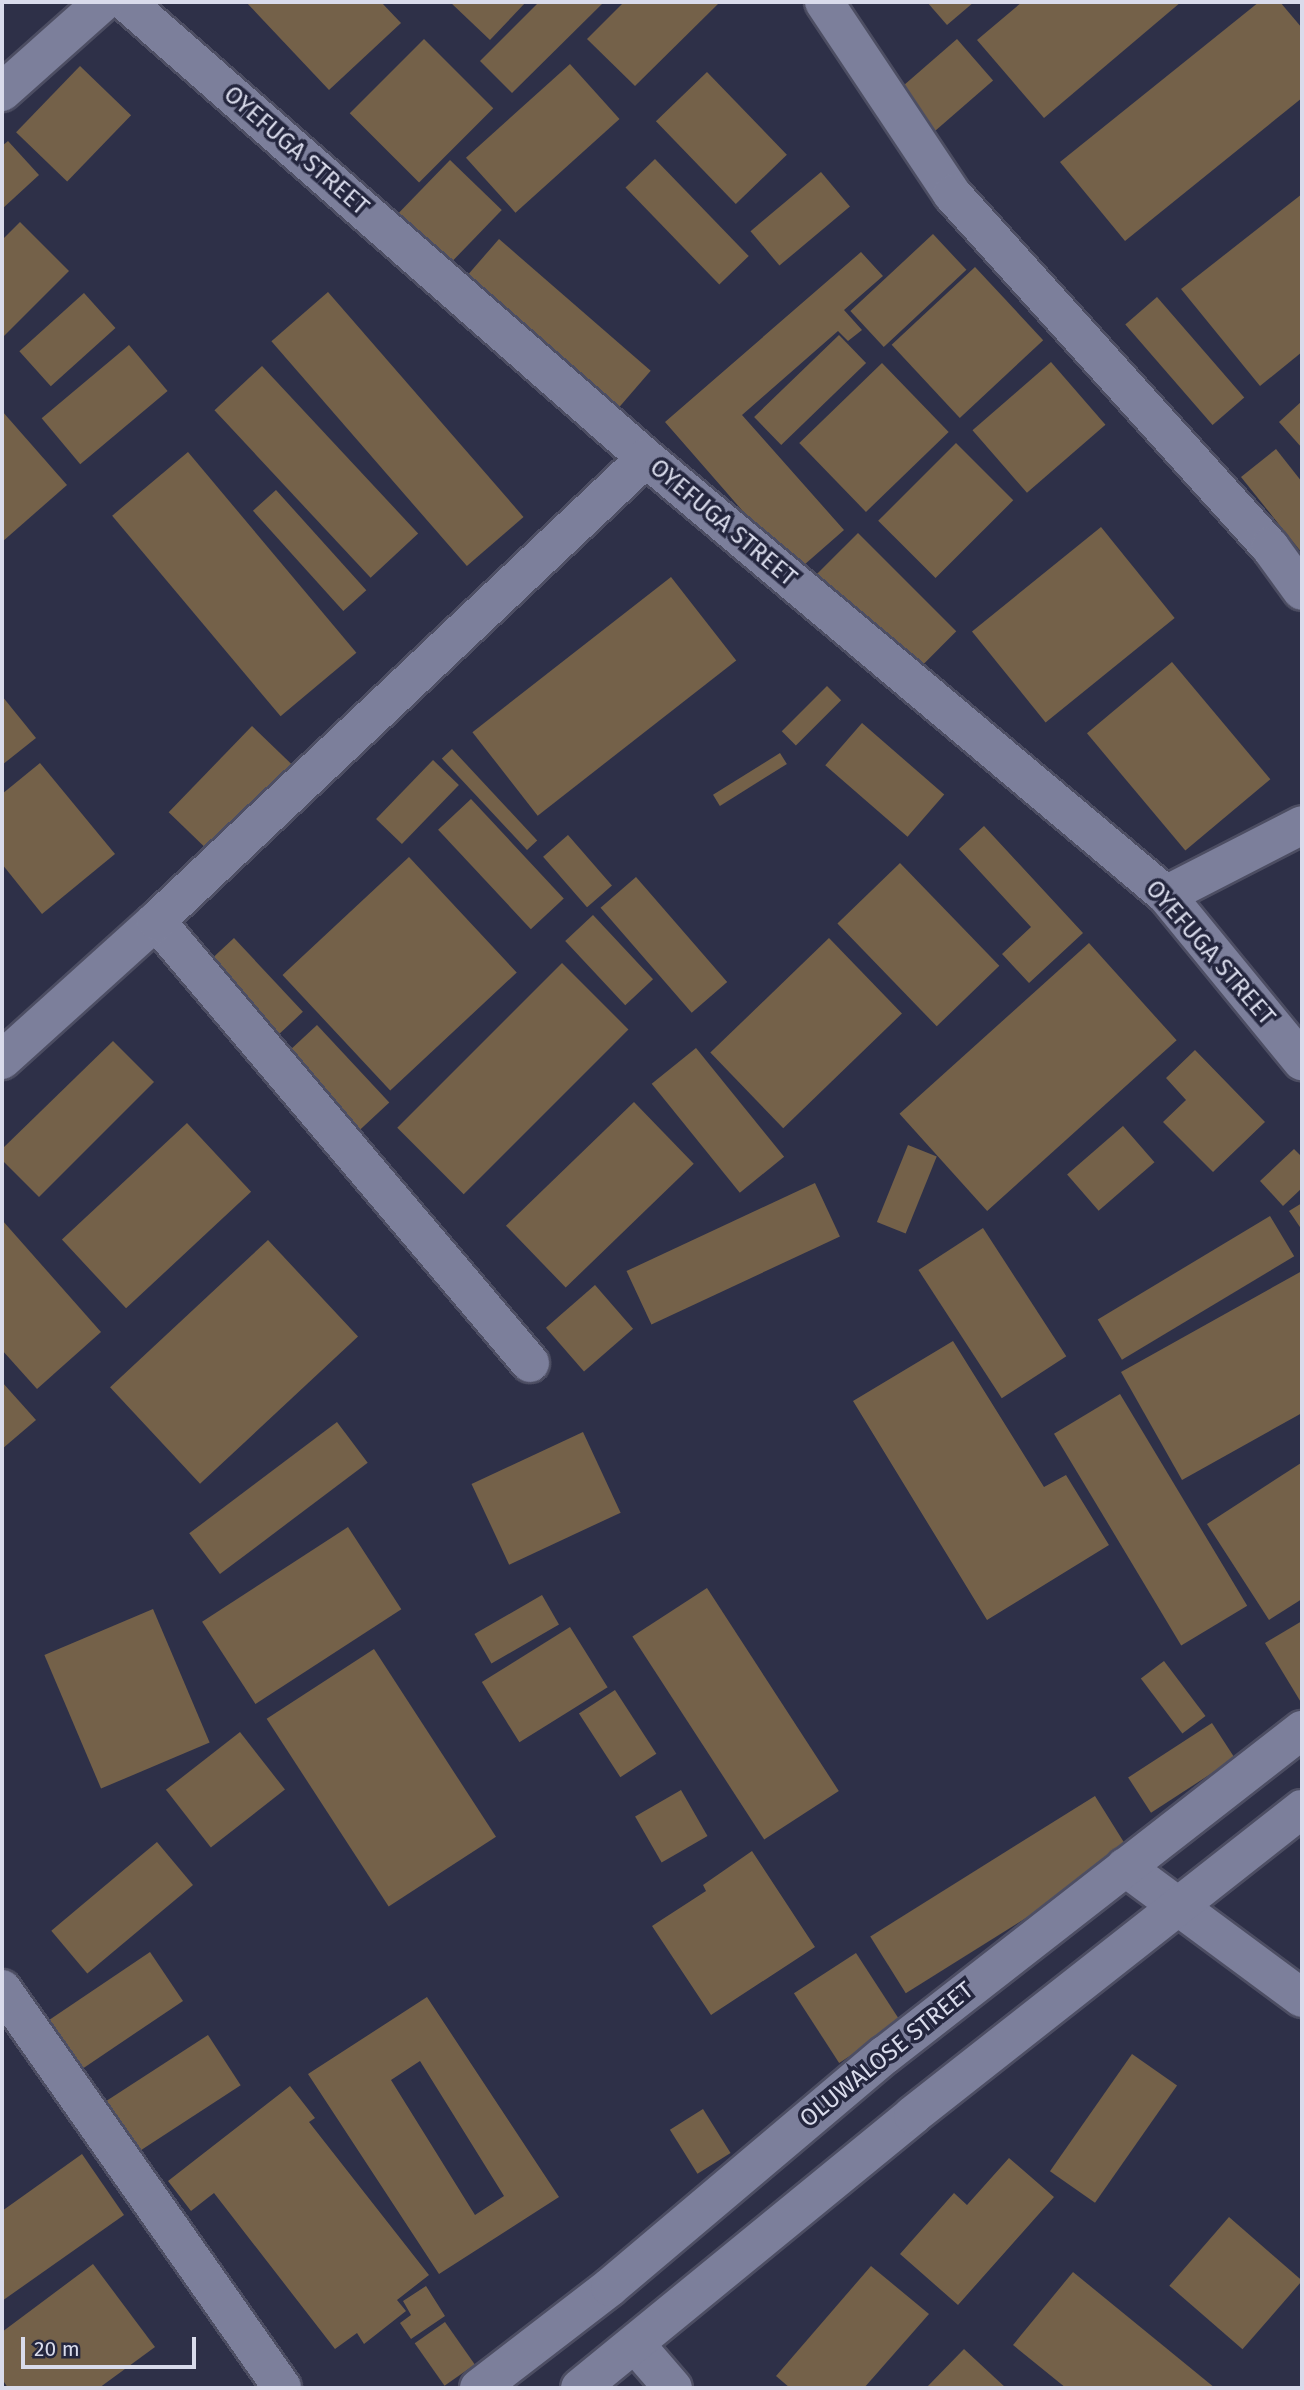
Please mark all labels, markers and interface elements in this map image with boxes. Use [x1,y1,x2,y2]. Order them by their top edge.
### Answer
street label: OYEFUGA STREET [218,80,374,222]
street label: OYEFUGA STREET [644,453,802,593]
street label: OYEFUGA STREET [1139,875,1281,1031]
street label: OLUWALOSE STREET [794,1976,980,2134]
scale bar [24,2324,200,2368]
text: 20 m [34,2336,80,2362]

